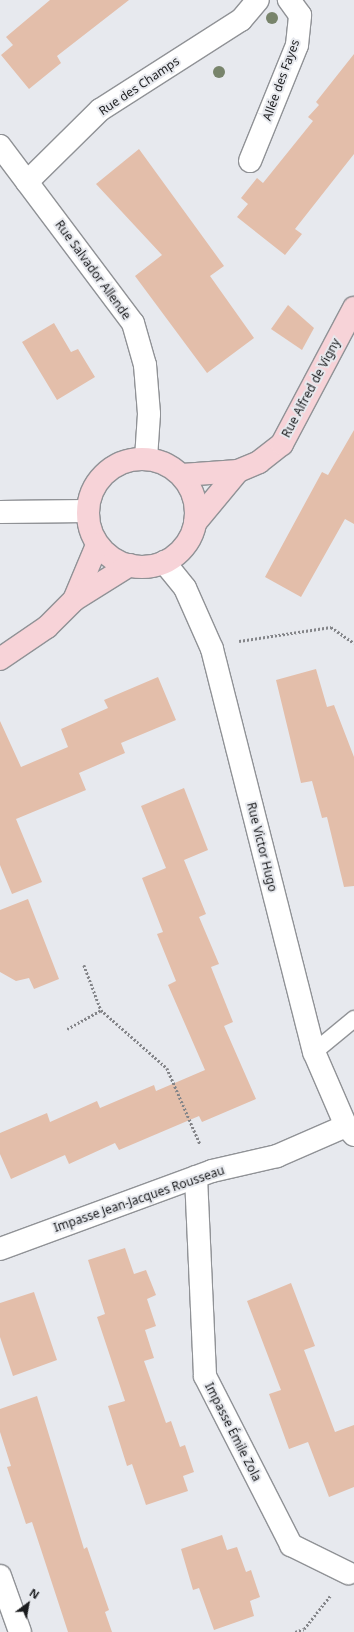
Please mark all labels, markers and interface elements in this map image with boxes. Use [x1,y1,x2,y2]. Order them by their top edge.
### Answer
street label: Allée des Fayes [260,38,302,122]
street label: Rue des Champs [96,54,182,118]
street label: Rue Salvador Allende [52,218,134,322]
street label: Rue Alfred de Vigny [279,336,343,440]
street label: Rue Victor Hugo [244,801,280,893]
street label: Impasse Jean-Jacques Rousseau [52,1163,226,1235]
street label: Impasse Émile Zola [202,1380,264,1484]
north arrow [8,1584,48,1624]
text: N [27,1585,42,1602]

